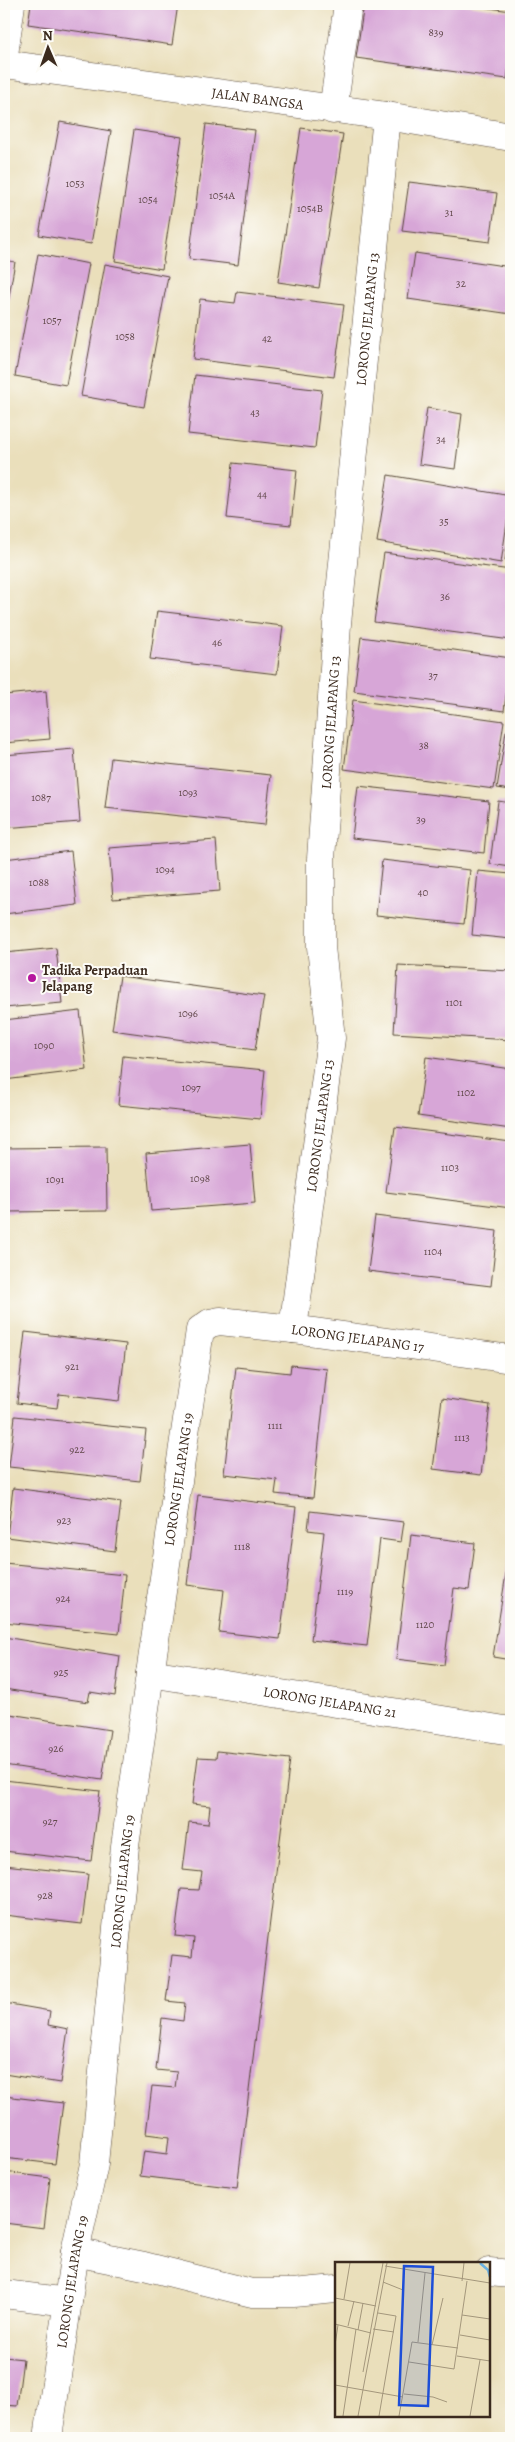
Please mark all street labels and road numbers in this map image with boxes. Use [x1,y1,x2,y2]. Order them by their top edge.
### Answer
street label: JALAN BANGSA [210,83,306,114]
street label: LORONG JELAPANG 13 [351,251,383,387]
street label: LORONG JELAPANG 13 [316,655,344,790]
street label: LORONG JELAPANG 13 [301,1058,338,1193]
street label: LORONG JELAPANG 17 [290,1319,425,1356]
street label: LORONG JELAPANG 19 [159,1411,197,1547]
street label: LORONG JELAPANG 21 [262,1682,398,1722]
street label: LORONG JELAPANG 19 [106,1813,139,1949]
street label: LORONG JELAPANG 19 [52,2214,92,2350]

